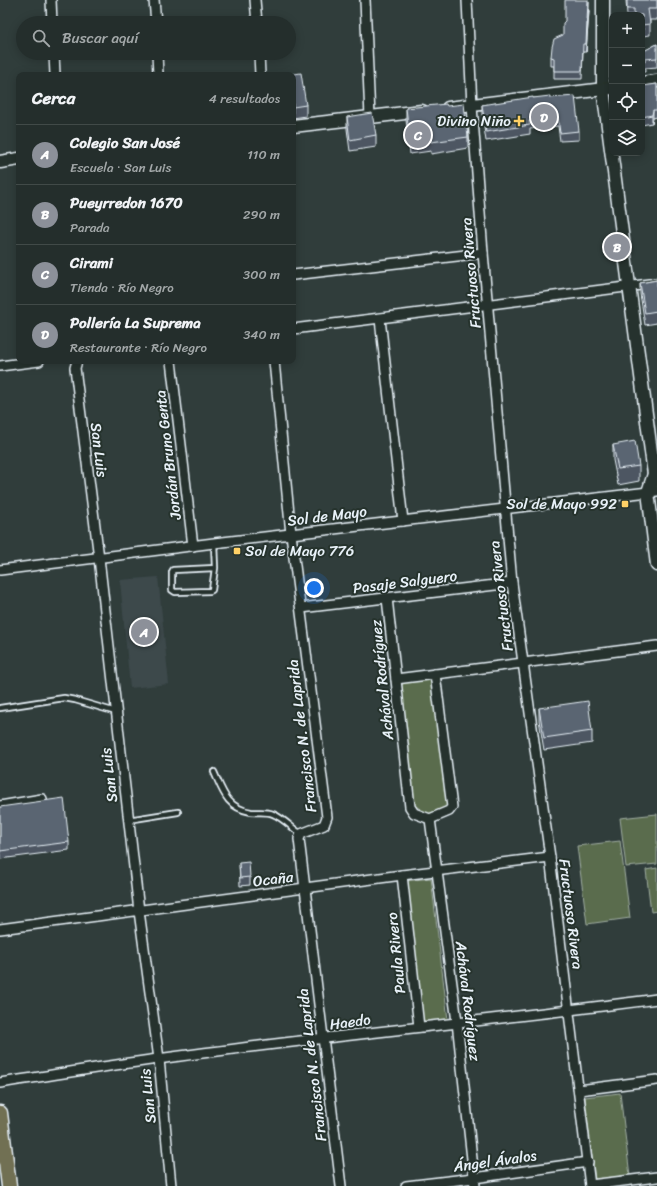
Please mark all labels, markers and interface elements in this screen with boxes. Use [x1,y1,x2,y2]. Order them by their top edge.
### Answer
map controls [609,12,645,156]
button: + [609,12,645,48]
search box [16,16,296,60]
text: Buscar aquí [62,25,139,51]
icon: search [30,27,52,49]
button: − [609,48,645,84]
text: Cerca [32,83,75,113]
button: locate [609,84,645,120]
text: 4 resultados [209,87,280,110]
pin: D [531,102,557,132]
place label: Divino Niño [437,108,511,134]
marker: Divino Niño [514,116,524,126]
pin: C [405,120,431,150]
button: layers [609,120,645,156]
text: Colegio San José [70,130,180,156]
text: A [41,143,49,166]
text: 110 m [247,143,280,166]
text: Escuela · San Luis [70,156,171,179]
text: Pueyrredon 1670 [70,190,183,216]
text: B [41,203,49,226]
text: 290 m [243,203,280,226]
text: Parada [70,216,110,239]
street label: Fructuoso Rivera [453,216,489,329]
pin: B [604,232,630,262]
text: Cirami [70,250,113,276]
text: C [41,263,49,286]
text: 300 m [243,263,280,286]
text: Tienda · Río Negro [70,276,174,299]
text: Pollería La Suprema [70,310,201,336]
text: D [41,323,49,346]
text: 340 m [243,323,280,346]
text: Restaurante · Río Negro [70,336,207,359]
street label: Jordán Bruno Genta [147,388,189,522]
street label: San Luis [83,421,115,479]
place label: Sol de Mayo 992 [506,491,617,517]
street label: Sol de Mayo [286,498,369,534]
marker: Sol de Mayo 992 [620,499,630,509]
place label: Sol de Mayo 776 [245,538,354,564]
street label: Fructuoso Rivera [481,539,521,653]
marker: Sol de Mayo 776 [232,546,242,556]
street label: Pasaje Salguero [351,563,459,601]
your location [304,578,324,598]
pin: A [131,617,157,647]
street label: Achával Rodríguez [363,618,401,742]
street label: Francisco N. de Laprida [280,658,324,814]
street label: San Luis [93,746,125,804]
street label: Fructuoso Rivera [551,857,591,971]
street label: Ocaña [251,864,295,894]
street label: Paula Rivero [379,910,413,995]
street label: Achával Rodríguez [448,938,488,1063]
street label: Francisco N. de Laprida [290,987,334,1143]
street label: Haedo [328,1007,373,1037]
street label: San Luis [132,1067,164,1125]
street label: Ángel Ávalos [451,1142,539,1180]

